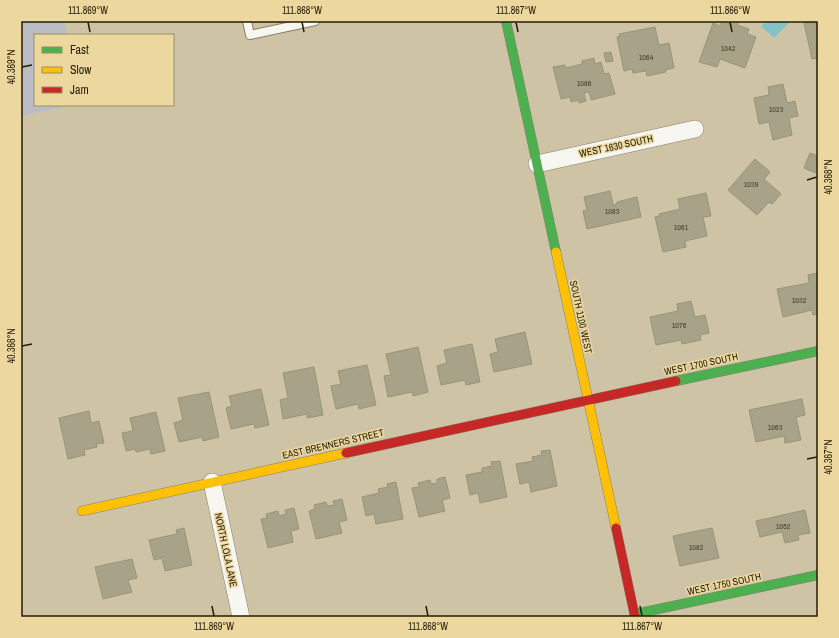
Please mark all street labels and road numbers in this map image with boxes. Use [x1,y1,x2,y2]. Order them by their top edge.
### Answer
street label: WEST 1630 SOUTH [578,132,654,160]
street label: SOUTH 1100 WEST [567,279,595,355]
street label: WEST 1700 SOUTH [663,350,739,378]
street label: EAST BRENNERS STREET [281,426,385,462]
street label: NORTH LOLA LANE [212,512,240,588]
street label: WEST 1750 SOUTH [686,570,762,598]

